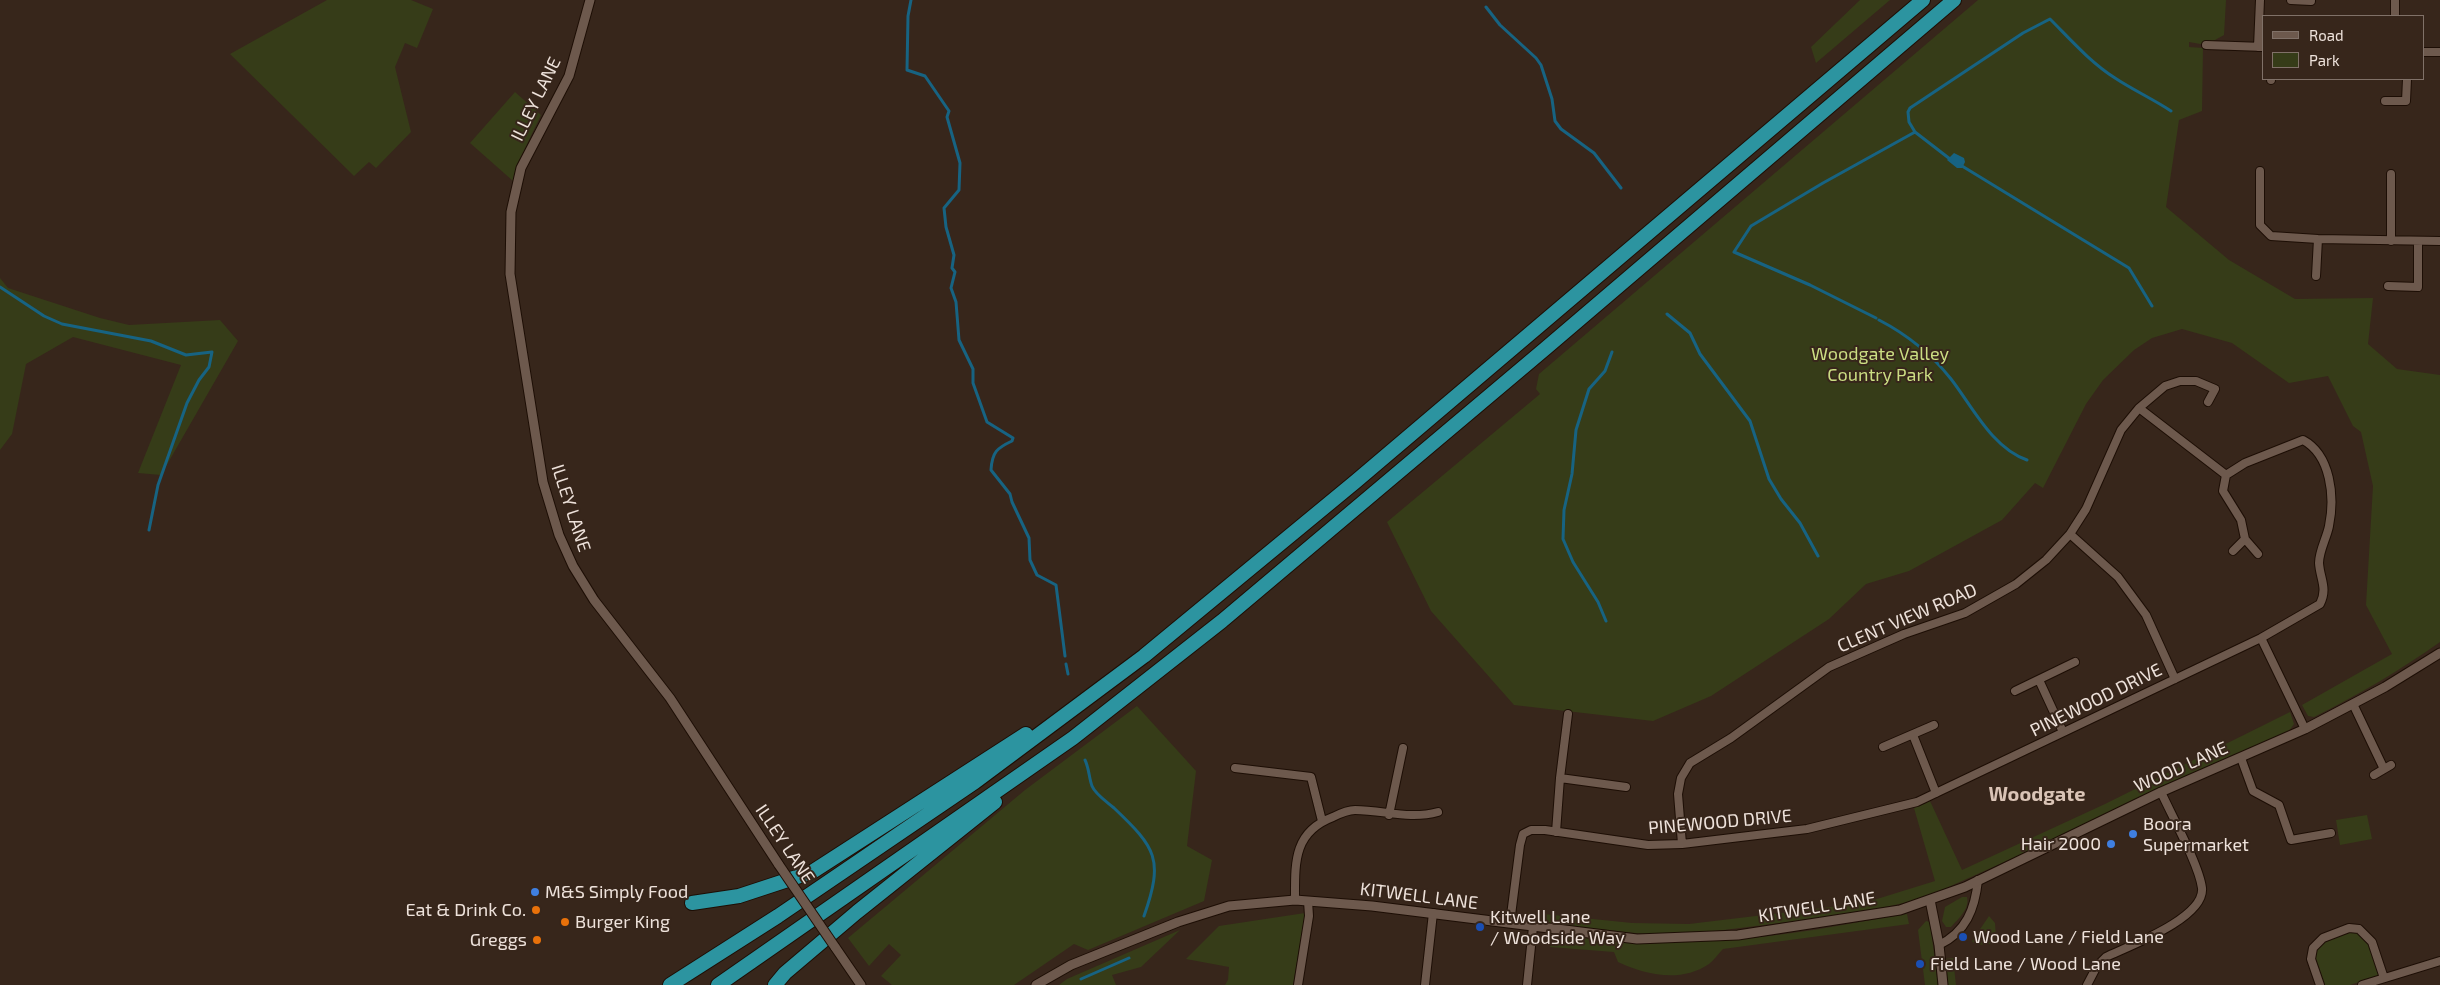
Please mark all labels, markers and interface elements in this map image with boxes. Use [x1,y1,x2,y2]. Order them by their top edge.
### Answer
legend [2262,15,2425,80]
text: Road [2309,26,2344,44]
text: Park [2309,51,2340,69]
street label: ILLEY LANE [506,53,566,145]
park label: Woodgate Valley Country Park [1811,343,1949,386]
street label: ILLEY LANE [547,461,595,555]
street label: CLENT VIEW ROAD [1834,579,1980,657]
street label: PINEWOOD DRIVE [2027,659,2165,741]
street label: WOOD LANE [2131,737,2231,797]
district label: Woodgate [1988,782,2086,806]
street label: ILLEY LANE [751,800,819,888]
street label: PINEWOOD DRIVE [1647,805,1793,839]
place label: Boora Supermarket [2143,813,2249,856]
marker: Boora Supermarket [2127,828,2139,840]
place label: Hair 2000 [2021,833,2101,855]
marker: Hair 2000 [2105,838,2117,850]
street label: KITWELL LANE [1359,878,1479,914]
place label: M&S Simply Food [545,881,688,903]
marker: M&S Simply Food [529,886,541,898]
street label: KITWELL LANE [1757,887,1877,927]
place label: Eat & Drink Co. [405,899,526,921]
marker: Eat & Drink Co. [530,904,542,916]
place label: Kitwell Lane / Woodside Way [1490,906,1625,949]
place label: Burger King [575,911,670,933]
marker: Burger King [559,916,571,928]
marker: Kitwell Lane / Woodside Way [1474,921,1486,933]
place label: Wood Lane / Field Lane [1973,926,2164,948]
place label: Greggs [470,929,527,951]
marker: Wood Lane / Field Lane [1957,931,1969,943]
marker: Greggs [531,934,543,946]
place label: Field Lane / Wood Lane [1930,953,2121,975]
marker: Field Lane / Wood Lane [1914,958,1926,970]

